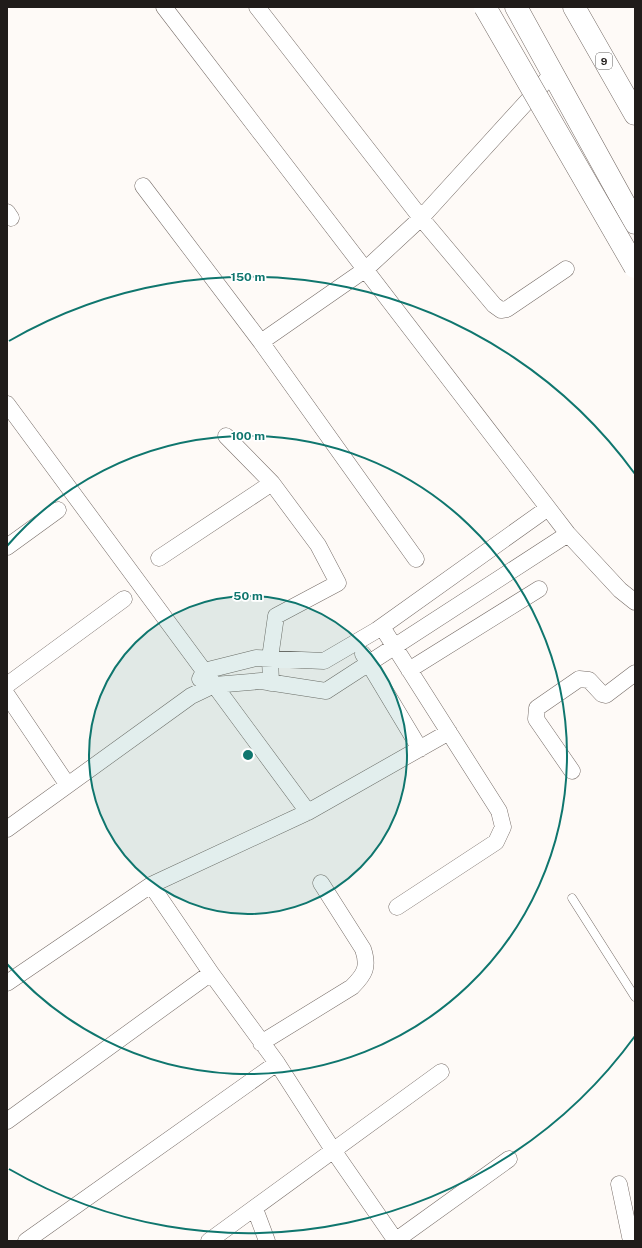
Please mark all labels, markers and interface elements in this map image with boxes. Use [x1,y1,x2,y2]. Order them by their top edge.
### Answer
road number: 9 [596,53,612,69]
text: 150 m [231,270,265,284]
text: 100 m [231,429,265,443]
text: 50 m [233,589,263,603]
centre of rings [241,748,255,762]

